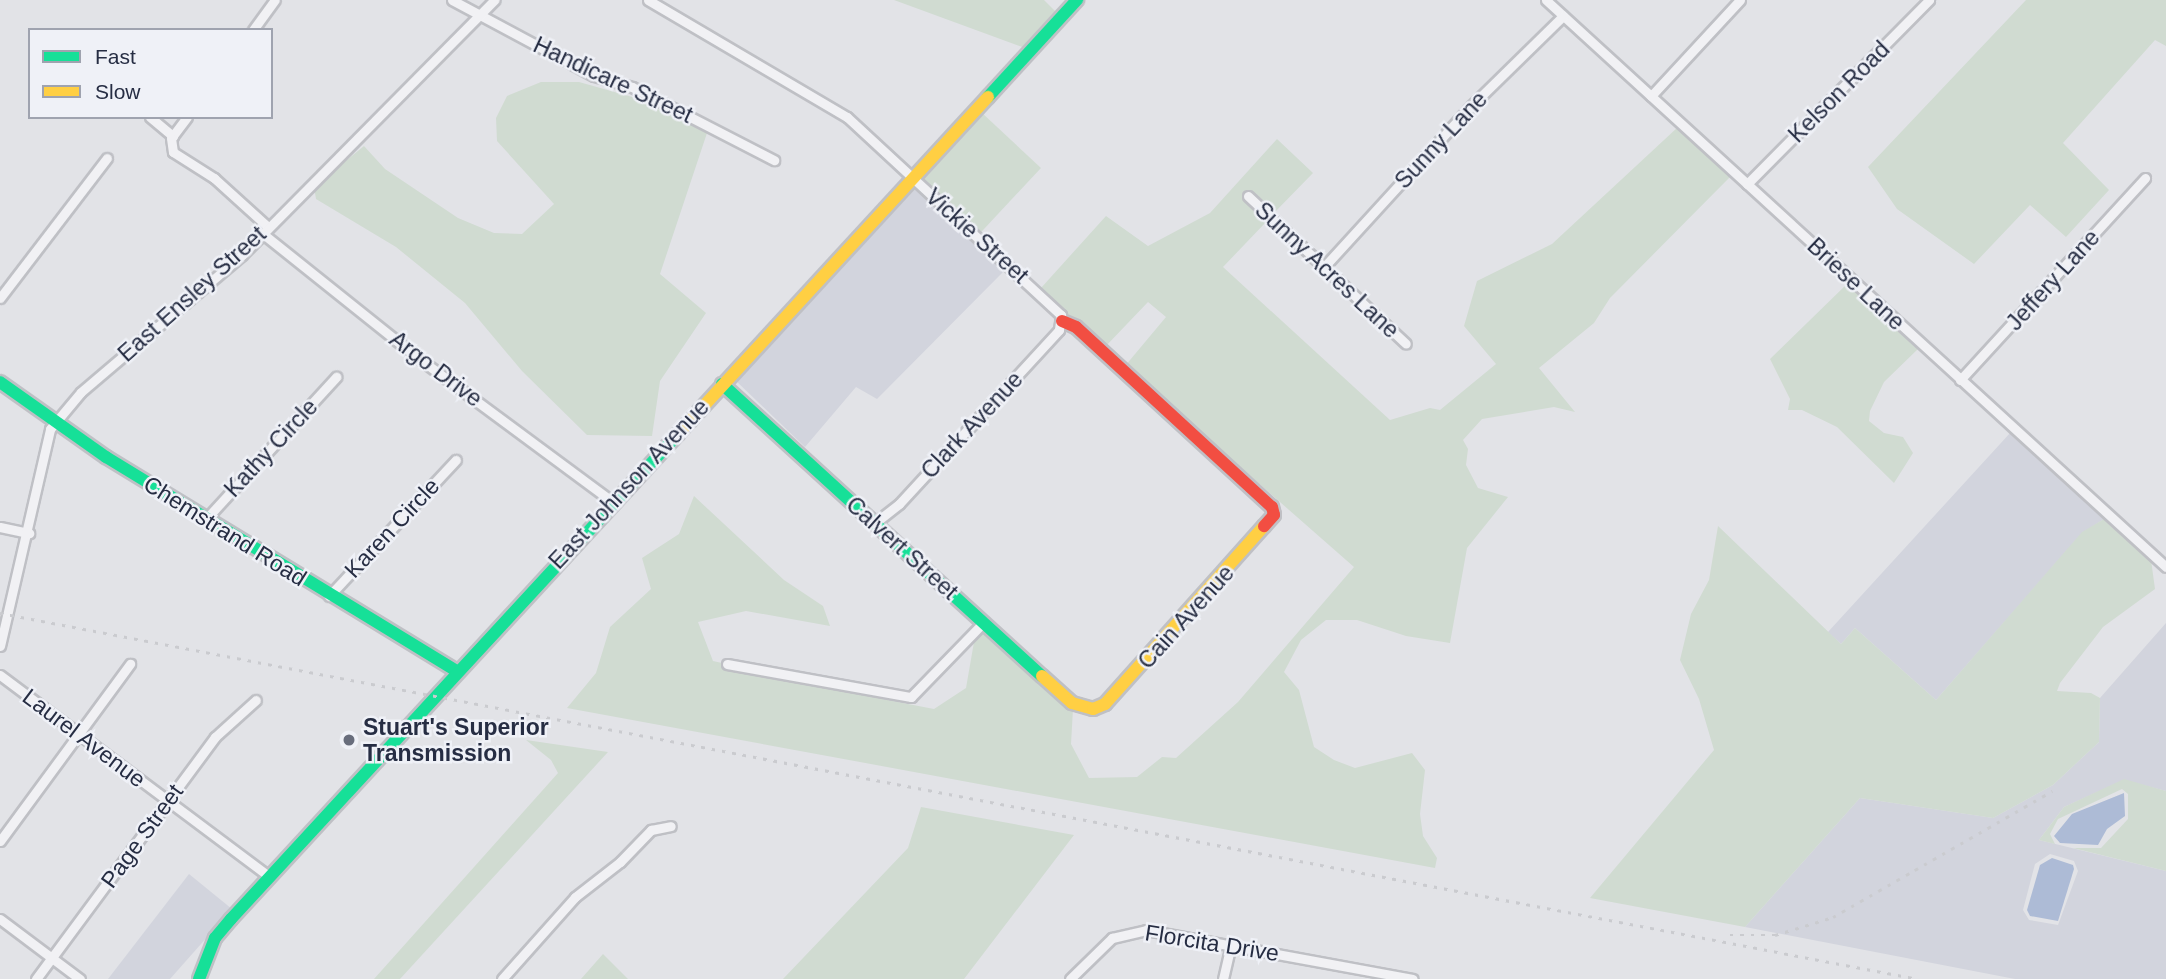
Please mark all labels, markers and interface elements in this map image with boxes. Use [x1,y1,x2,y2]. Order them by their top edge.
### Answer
legend [28,28,273,119]
street label: Handicare Street [529,31,697,129]
street label: Kelson Road [1783,36,1895,148]
text: Fast [95,45,136,68]
text: Slow [95,80,141,103]
street label: Sunny Lane [1389,86,1493,194]
street label: Vickie Street [920,183,1034,289]
street label: Sunny Acres Lane [1249,196,1405,344]
street label: East Ensley Street [112,220,272,368]
street label: Jeffery Lane [2001,224,2105,336]
street label: Briese Lane [1802,232,1910,336]
street label: Argo Drive [384,325,488,413]
street label: Clark Avenue [915,365,1029,485]
street label: Kathy Circle [219,393,323,503]
street label: East Johnson Avenue [543,393,715,575]
street label: Chemstrand Road [139,470,311,592]
street label: Karen Circle [339,472,445,584]
street label: Calvert Street [841,491,963,605]
street label: Cain Avenue [1132,559,1240,675]
street label: Laurel Avenue [17,682,151,794]
place label: Stuart's Superior Transmission [363,713,549,767]
marker: Stuart's Superior Transmission [341,732,357,748]
street label: Page Street [95,779,189,893]
street label: Florcita Drive [1143,919,1281,967]

